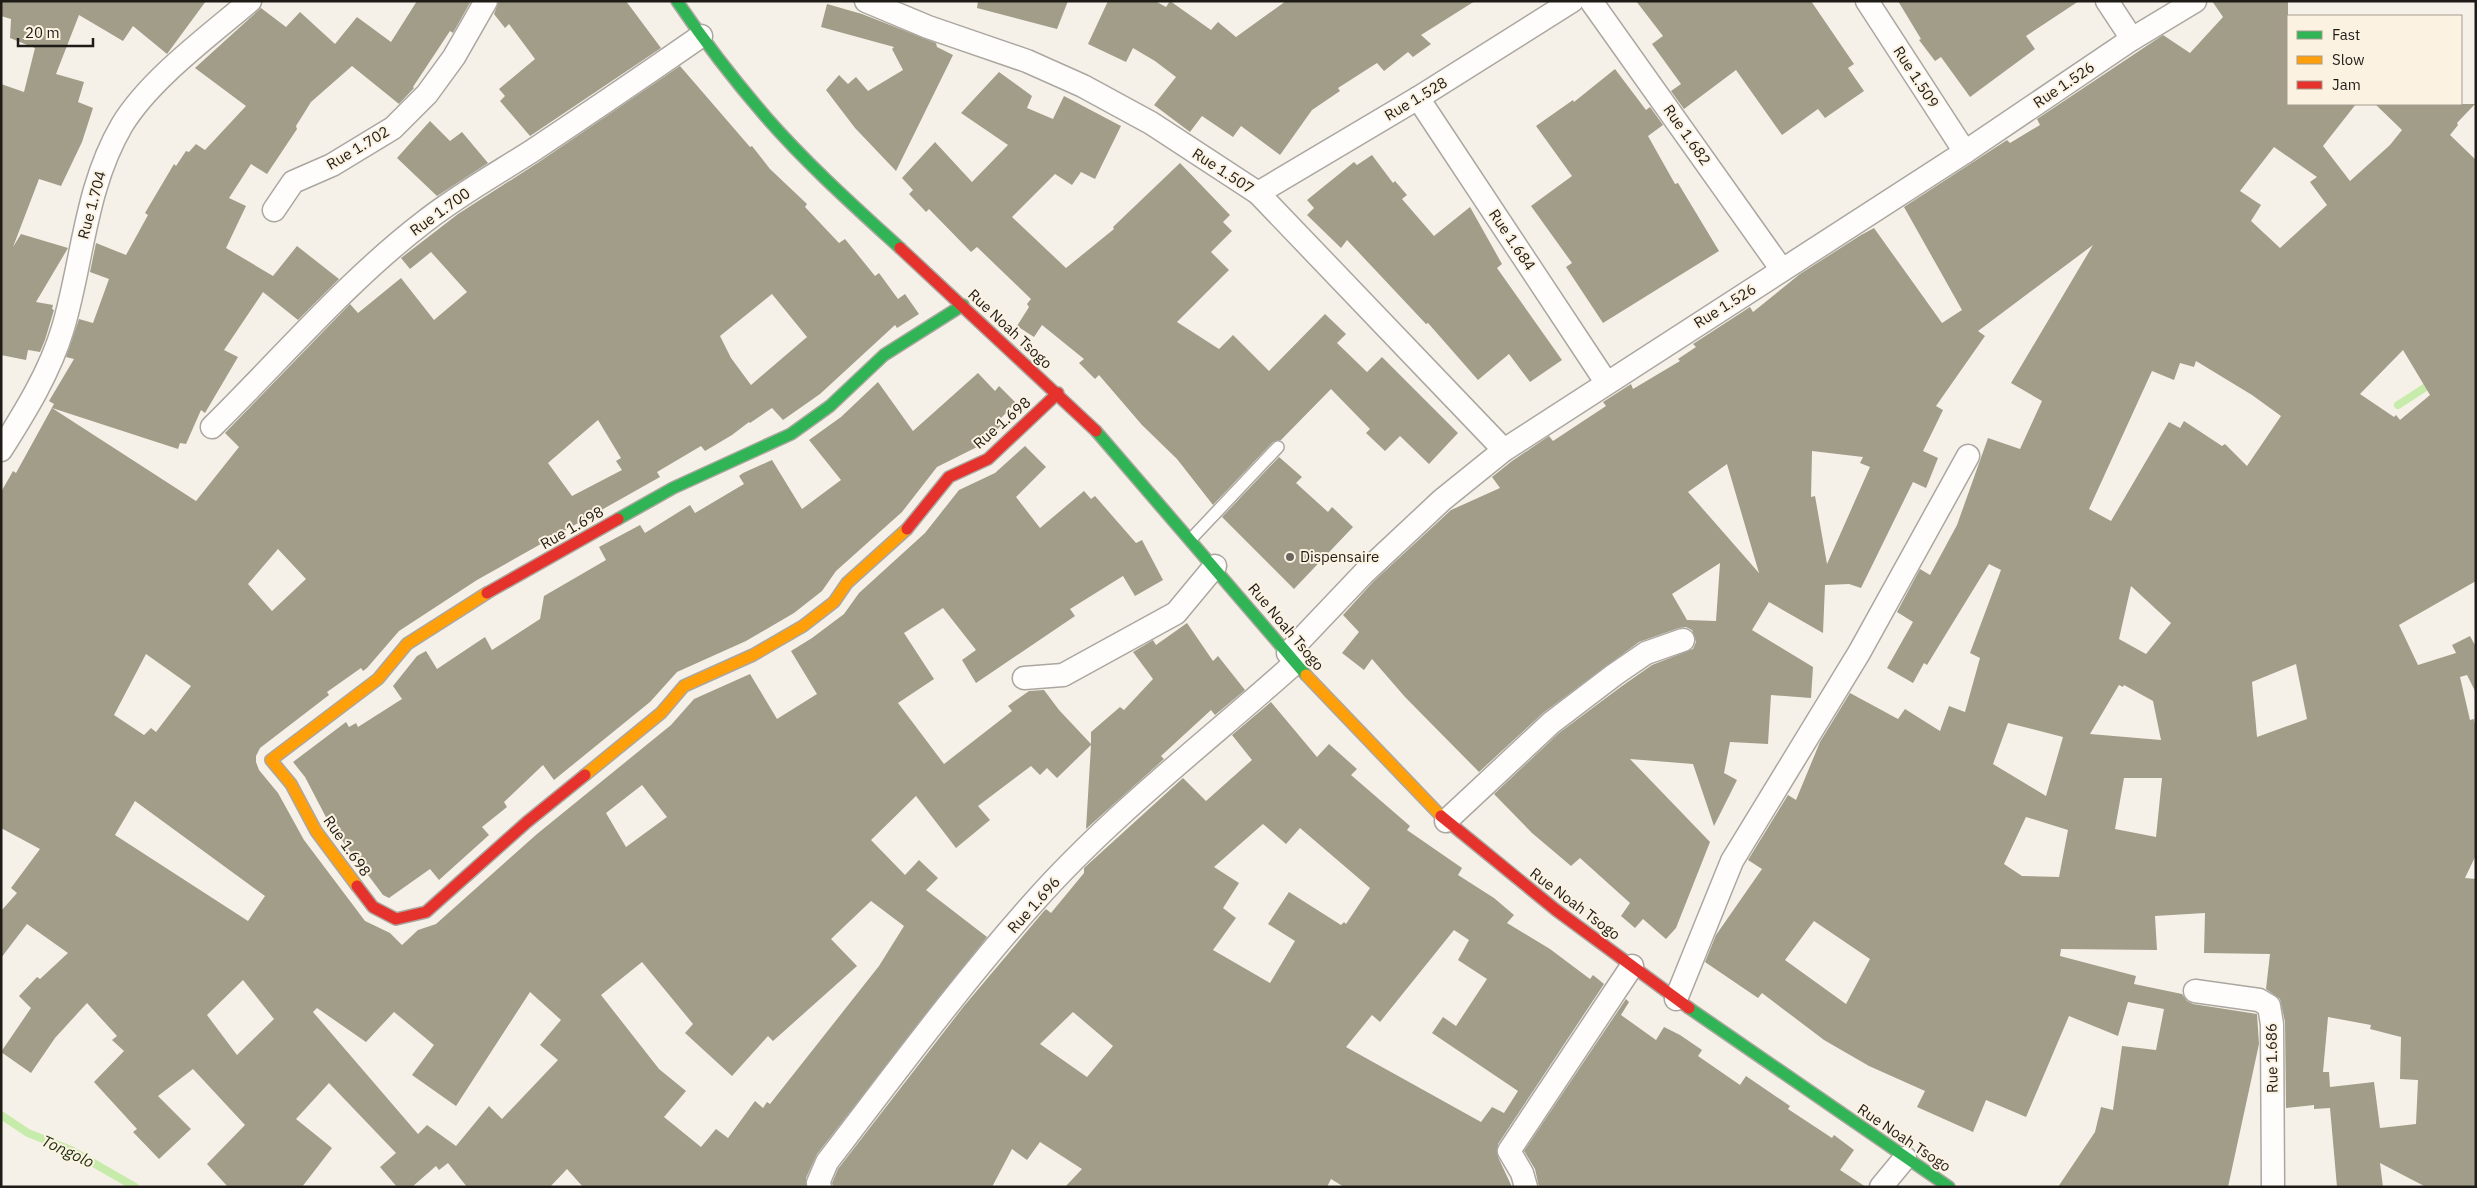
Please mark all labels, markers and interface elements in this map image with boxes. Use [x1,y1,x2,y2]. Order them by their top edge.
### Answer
scale bar [18,15,92,47]
legend [2287,15,2462,105]
text: 20 m [25,23,60,42]
text: Fast [2332,25,2360,44]
street label: Rue 1.509 [1889,42,1943,111]
text: Slow [2332,50,2365,69]
street label: Rue 1.526 [2029,57,2098,112]
street label: Rue 1.528 [1381,72,1451,125]
text: Jam [2332,75,2361,94]
street label: Rue 1.682 [1660,101,1715,169]
street label: Rue 1.702 [323,121,393,174]
street label: Rue 1.507 [1189,144,1258,198]
street label: Rue 1.704 [73,169,110,241]
street label: Rue 1.700 [406,183,474,240]
street label: Rue 1.684 [1485,205,1540,274]
street label: Rue 1.526 [1690,279,1759,332]
street label: Rue Noah Tsogo [964,285,1056,373]
street label: Rue 1.698 [969,392,1034,453]
street label: Rue 1.698 [537,502,607,553]
place label: Dispensaire [1300,547,1379,566]
marker: Dispensaire [1284,551,1296,563]
street label: Rue Noah Tsogo [1244,579,1329,674]
street label: Rue 1.698 [320,812,375,880]
street label: Rue Noah Tsogo [1526,863,1624,944]
street label: Rue 1.696 [1003,872,1064,937]
street label: Rue 1.686 [2261,1023,2282,1093]
street label: Rue Noah Tsogo [1854,1099,1955,1176]
water label: Tongolo [39,1130,98,1172]

